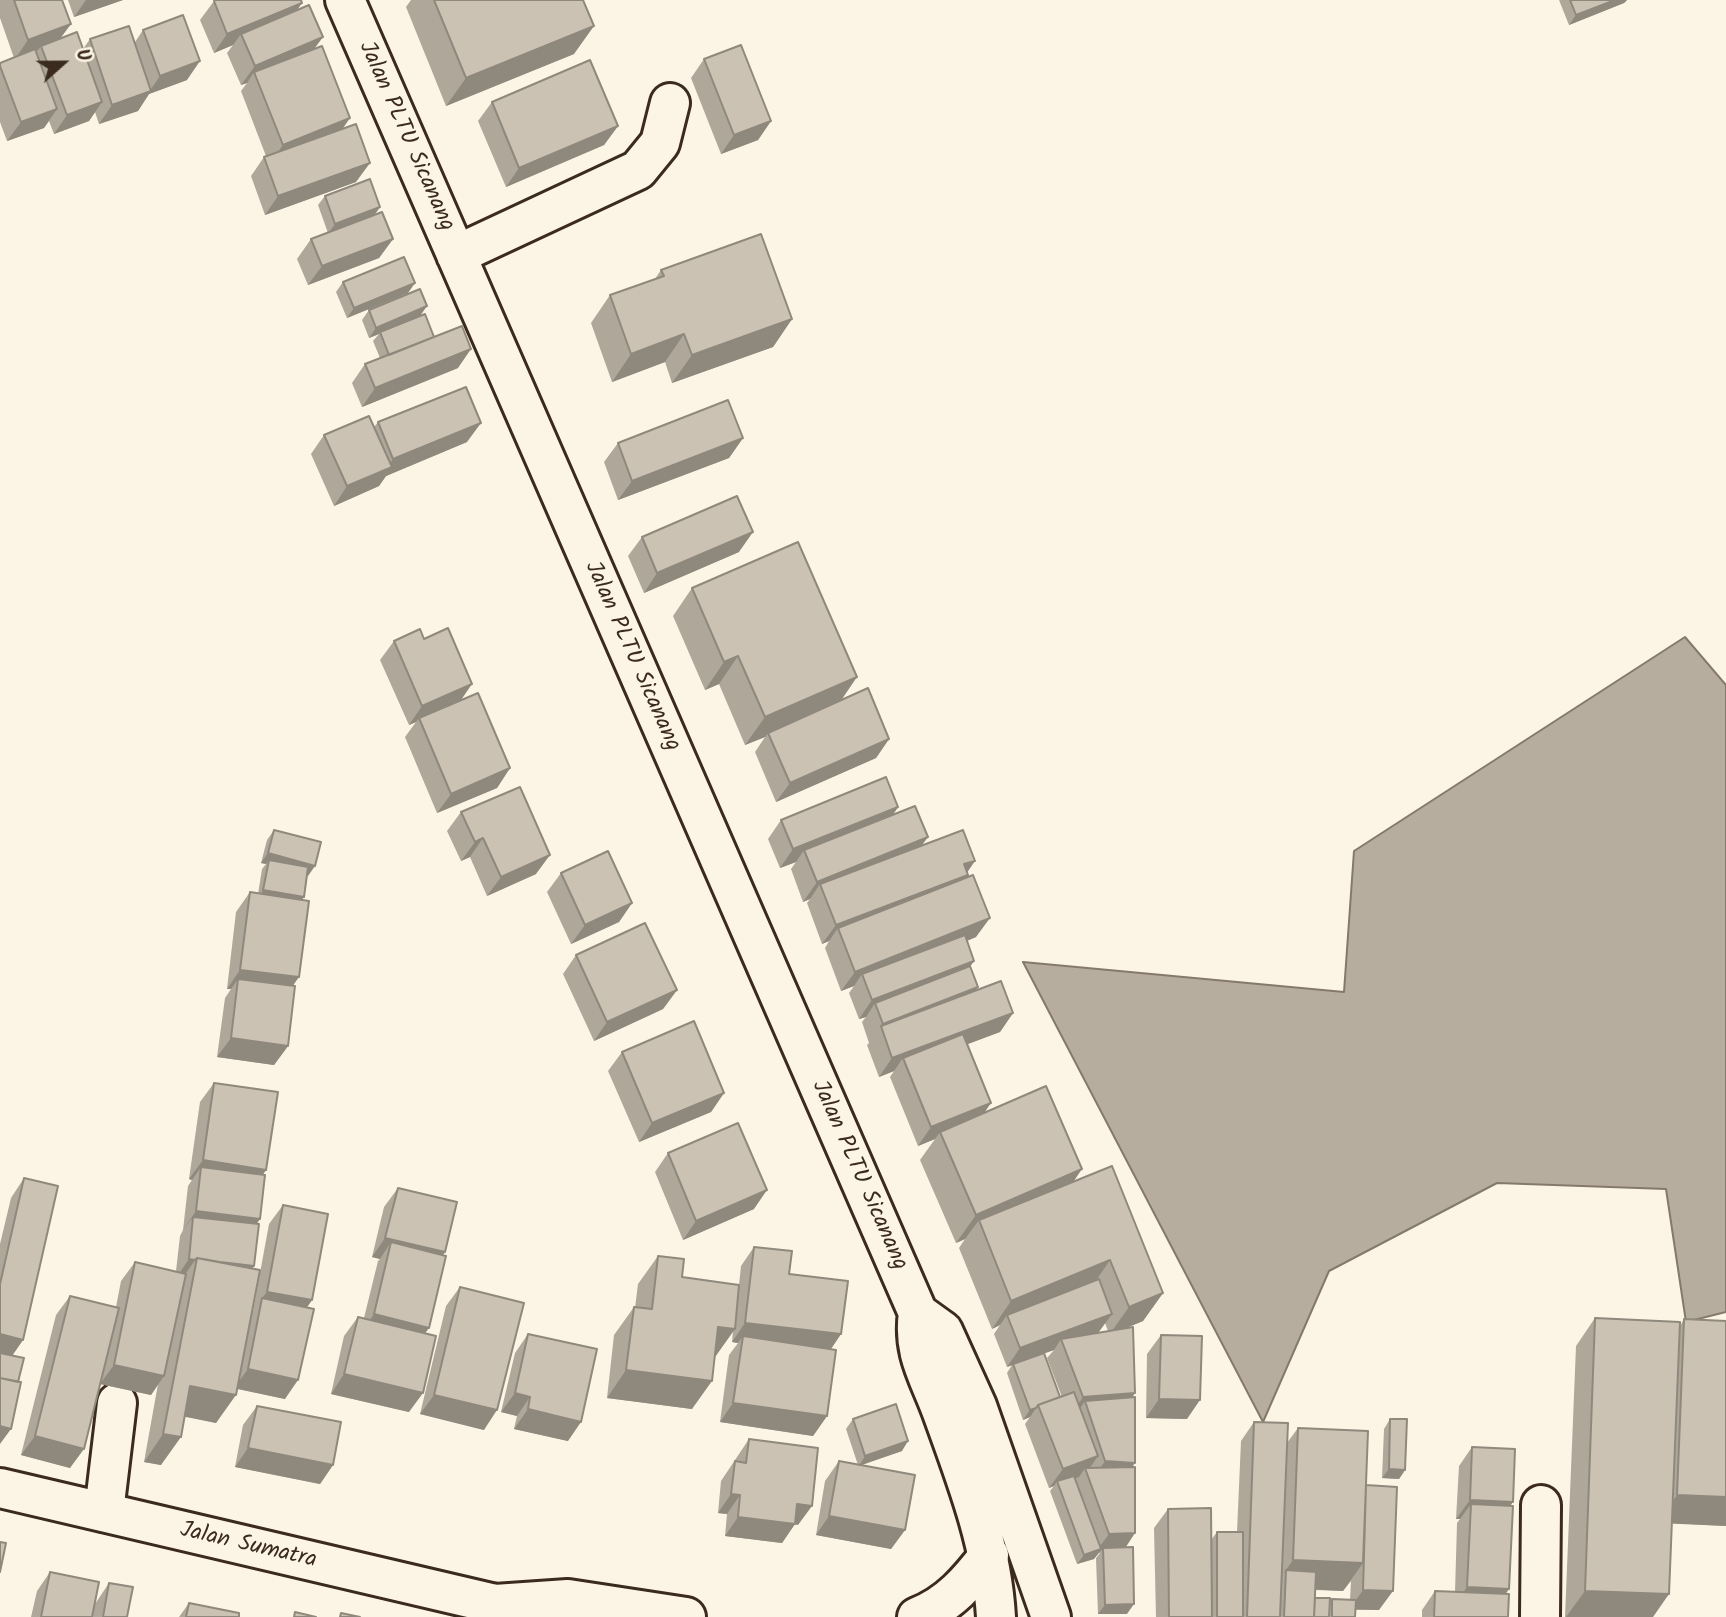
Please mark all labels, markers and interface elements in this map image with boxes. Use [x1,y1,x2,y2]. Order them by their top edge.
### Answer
north arrow [28,28,98,98]
street label: Jalan PLTU Sicanang [351,38,459,236]
text: U [67,45,99,66]
street label: Jalan PLTU Sicanang [577,558,685,756]
street label: Jalan PLTU Sicanang [804,1077,912,1275]
street label: Jalan Sumatra [177,1518,319,1576]

